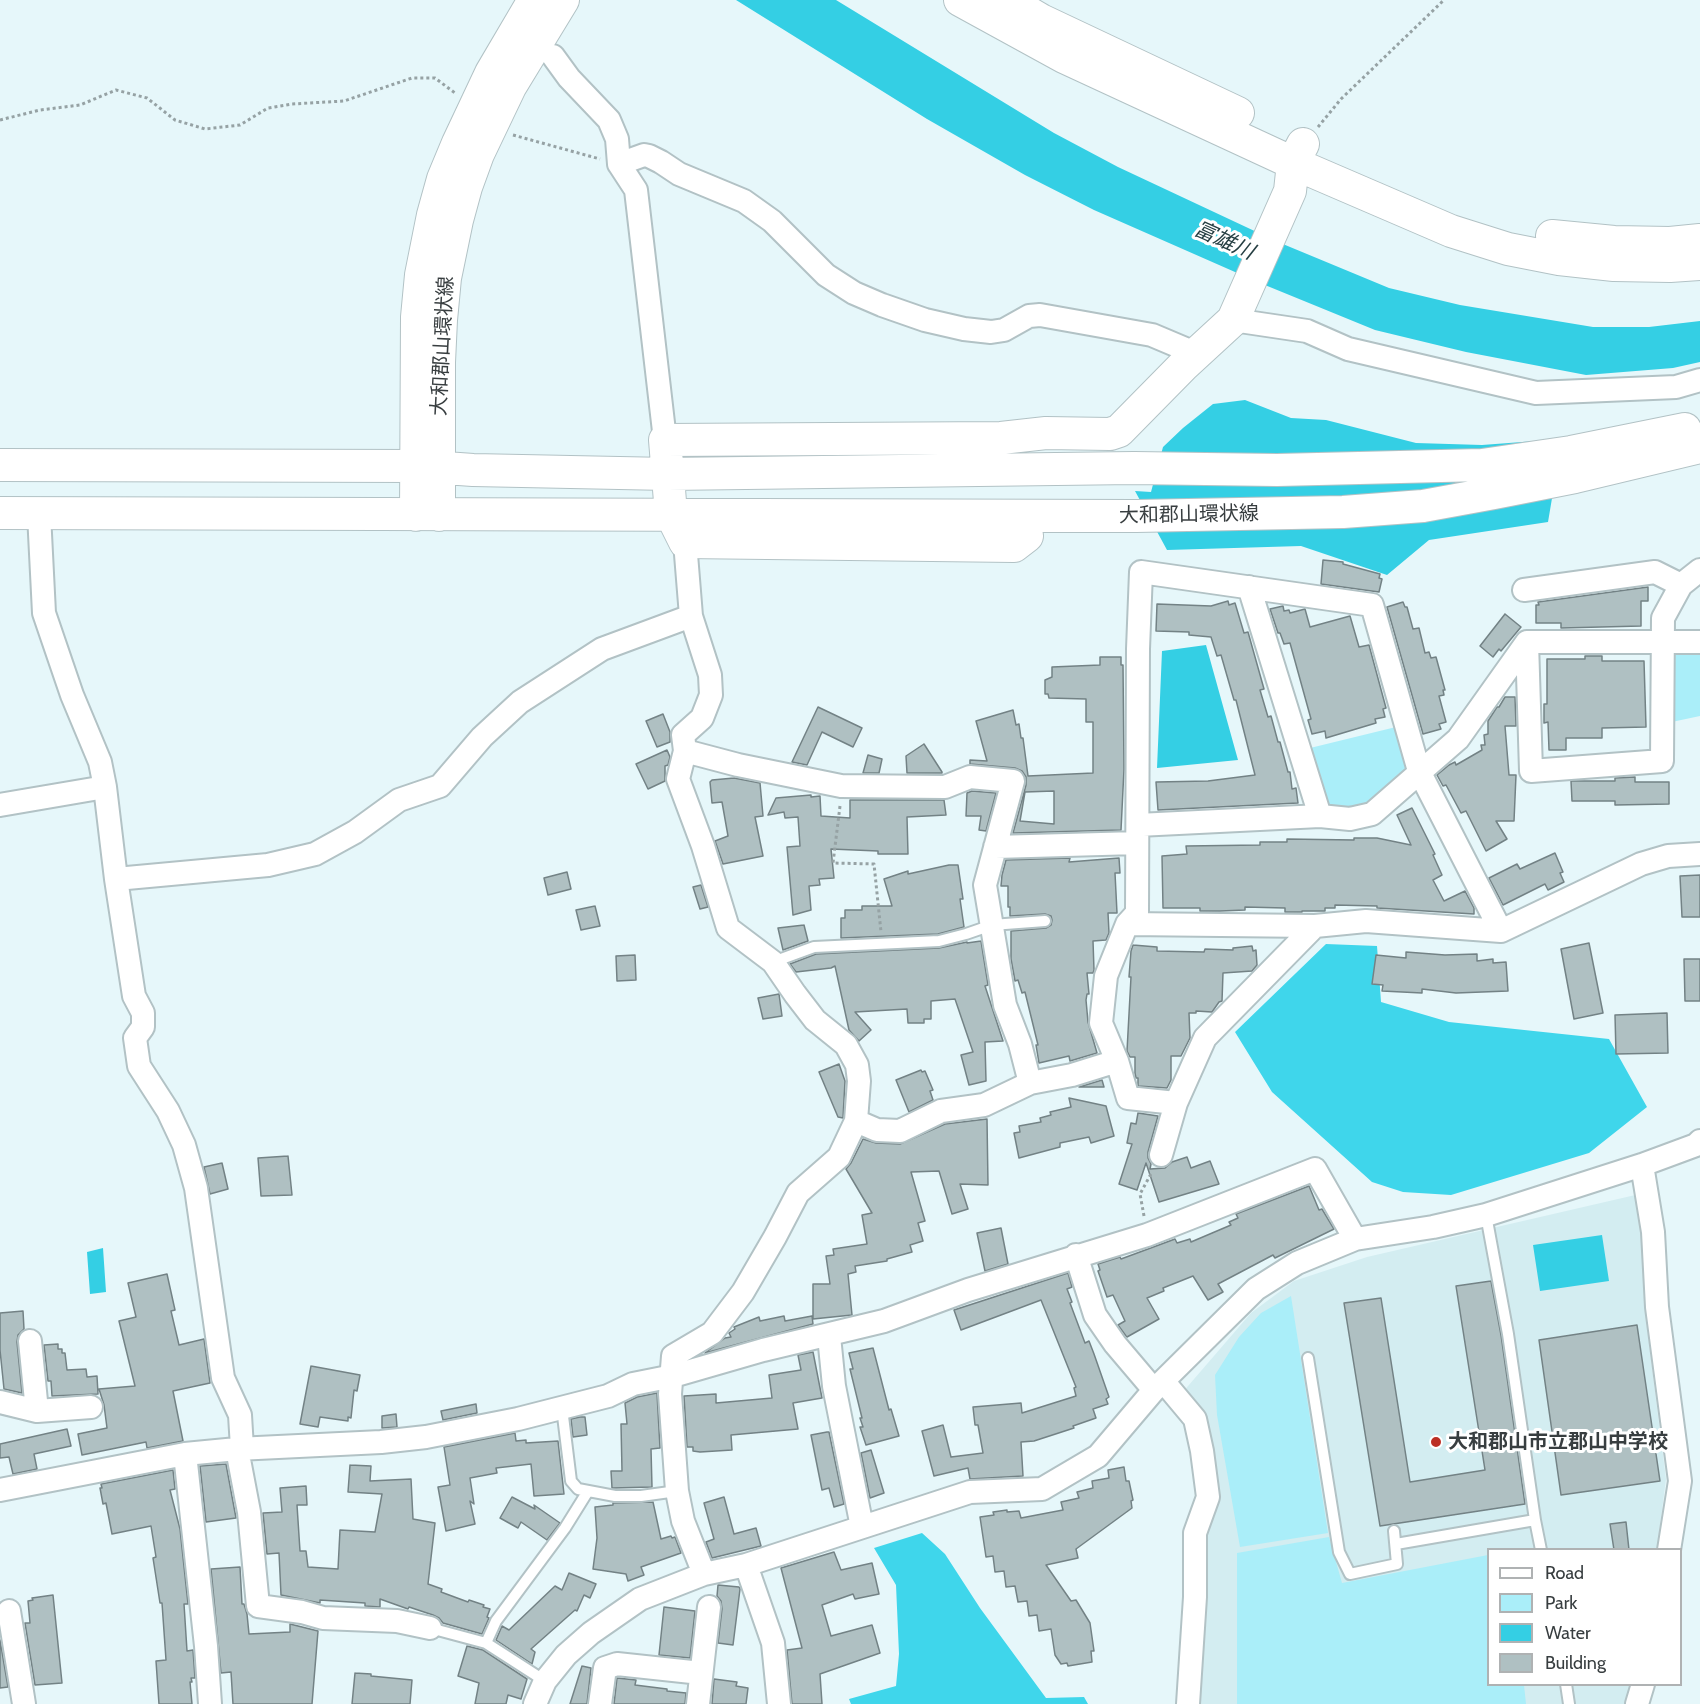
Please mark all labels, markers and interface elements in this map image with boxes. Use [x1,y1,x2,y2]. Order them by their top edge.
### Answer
water label: 富雄川 [1190,217,1258,265]
street label: 大和郡山環状線 [427,275,459,417]
street label: 大和郡山環状線 [1119,502,1259,528]
place label: 大和郡山市立郡山中学校 [1448,1430,1668,1454]
marker: 大和郡山市立郡山中学校 [1429,1435,1443,1449]
legend [1487,1548,1682,1686]
text: Road [1545,1562,1584,1584]
text: Park [1545,1592,1577,1614]
text: Water [1545,1622,1591,1644]
text: Building [1545,1652,1606,1674]

